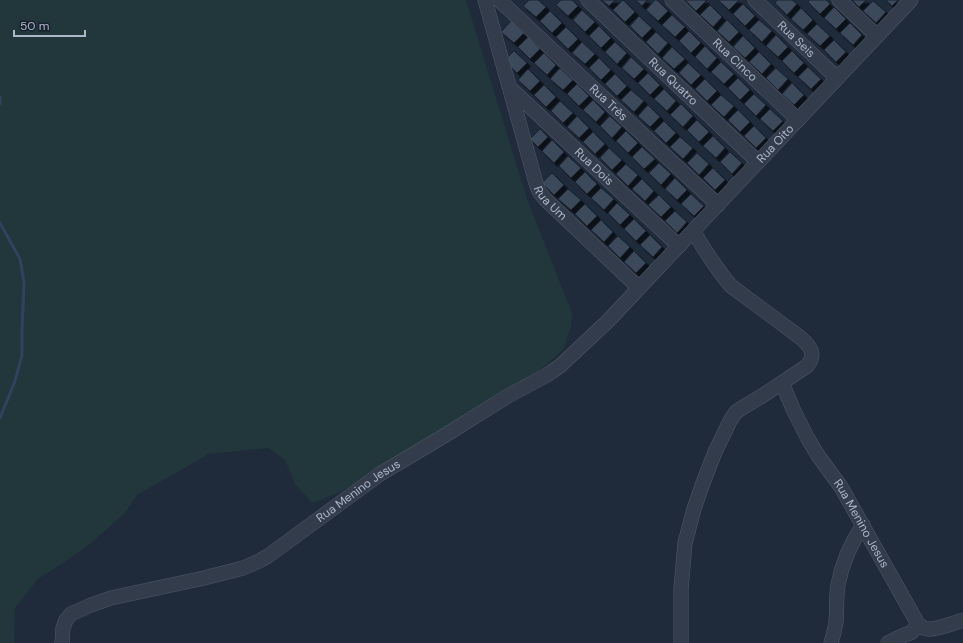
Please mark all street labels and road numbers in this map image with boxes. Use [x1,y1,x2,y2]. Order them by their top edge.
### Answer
street label: Rua Seis [774,17,819,61]
street label: Rua Cinco [709,35,761,85]
street label: Rua Quatro [645,54,702,109]
street label: Rua Três [586,81,631,124]
street label: Rua Oito [753,121,797,167]
street label: Rua Dois [571,144,617,189]
street label: Rua Um [530,184,571,224]
street label: Rua Menino Jesus [313,456,403,526]
street label: Rua Menino Jesus [830,476,893,571]

